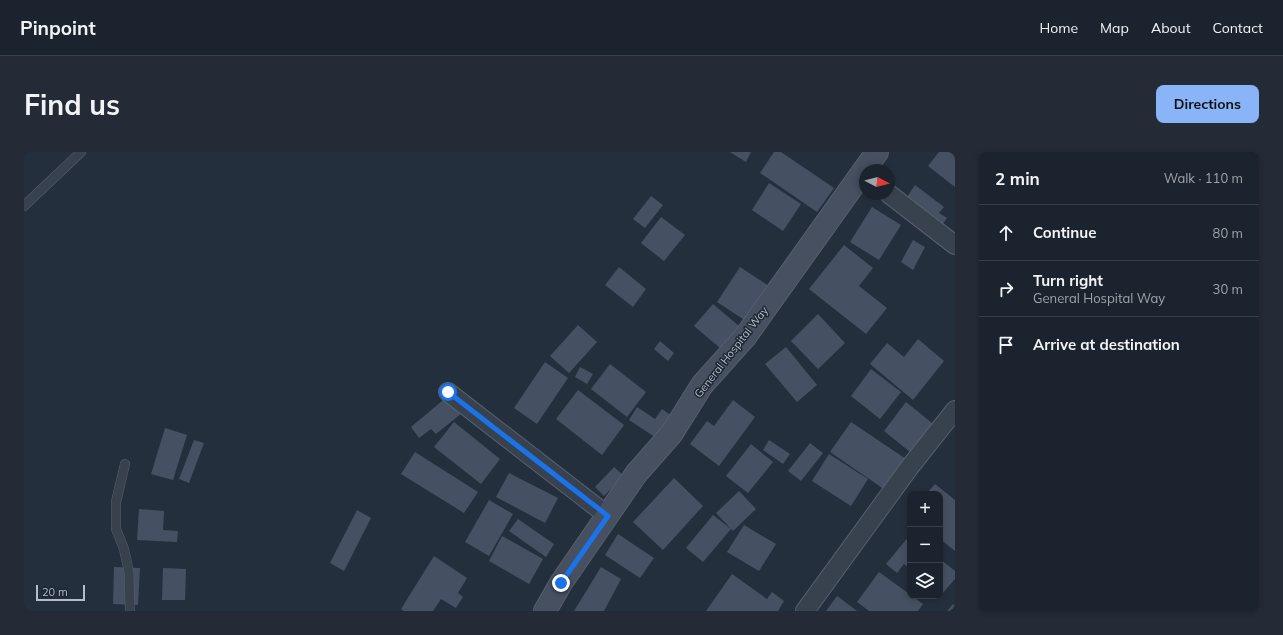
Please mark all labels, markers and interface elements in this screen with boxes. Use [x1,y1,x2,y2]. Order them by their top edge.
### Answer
text: Pinpoint [20,16,96,40]
text: Home [1039,19,1078,37]
text: Map [1100,19,1129,37]
text: About [1151,19,1191,37]
text: Contact [1213,19,1263,37]
button: Directions [1156,85,1259,123]
text: Find us [24,87,120,122]
north arrow [859,164,895,200]
text: 2 min [995,168,1040,189]
text: Walk · 110 m [1164,170,1243,186]
icon: ahead [995,222,1017,244]
text: Continue [1033,223,1096,242]
text: 80 m [1213,225,1243,241]
text: Turn right [1033,271,1103,290]
icon: right [995,278,1017,300]
text: 30 m [1213,281,1243,297]
text: General Hospital Way [1033,290,1165,306]
street label: General Hospital Way [691,304,771,400]
icon: arrive [995,334,1017,356]
text: Arrive at destination [1033,335,1180,354]
route start [439,383,457,401]
map controls [907,491,943,599]
button: + [907,491,943,527]
button: − [907,527,943,563]
button: layers [907,563,943,599]
route end [552,574,570,592]
scale bar [36,583,85,602]
text: 20 m [42,585,68,599]

